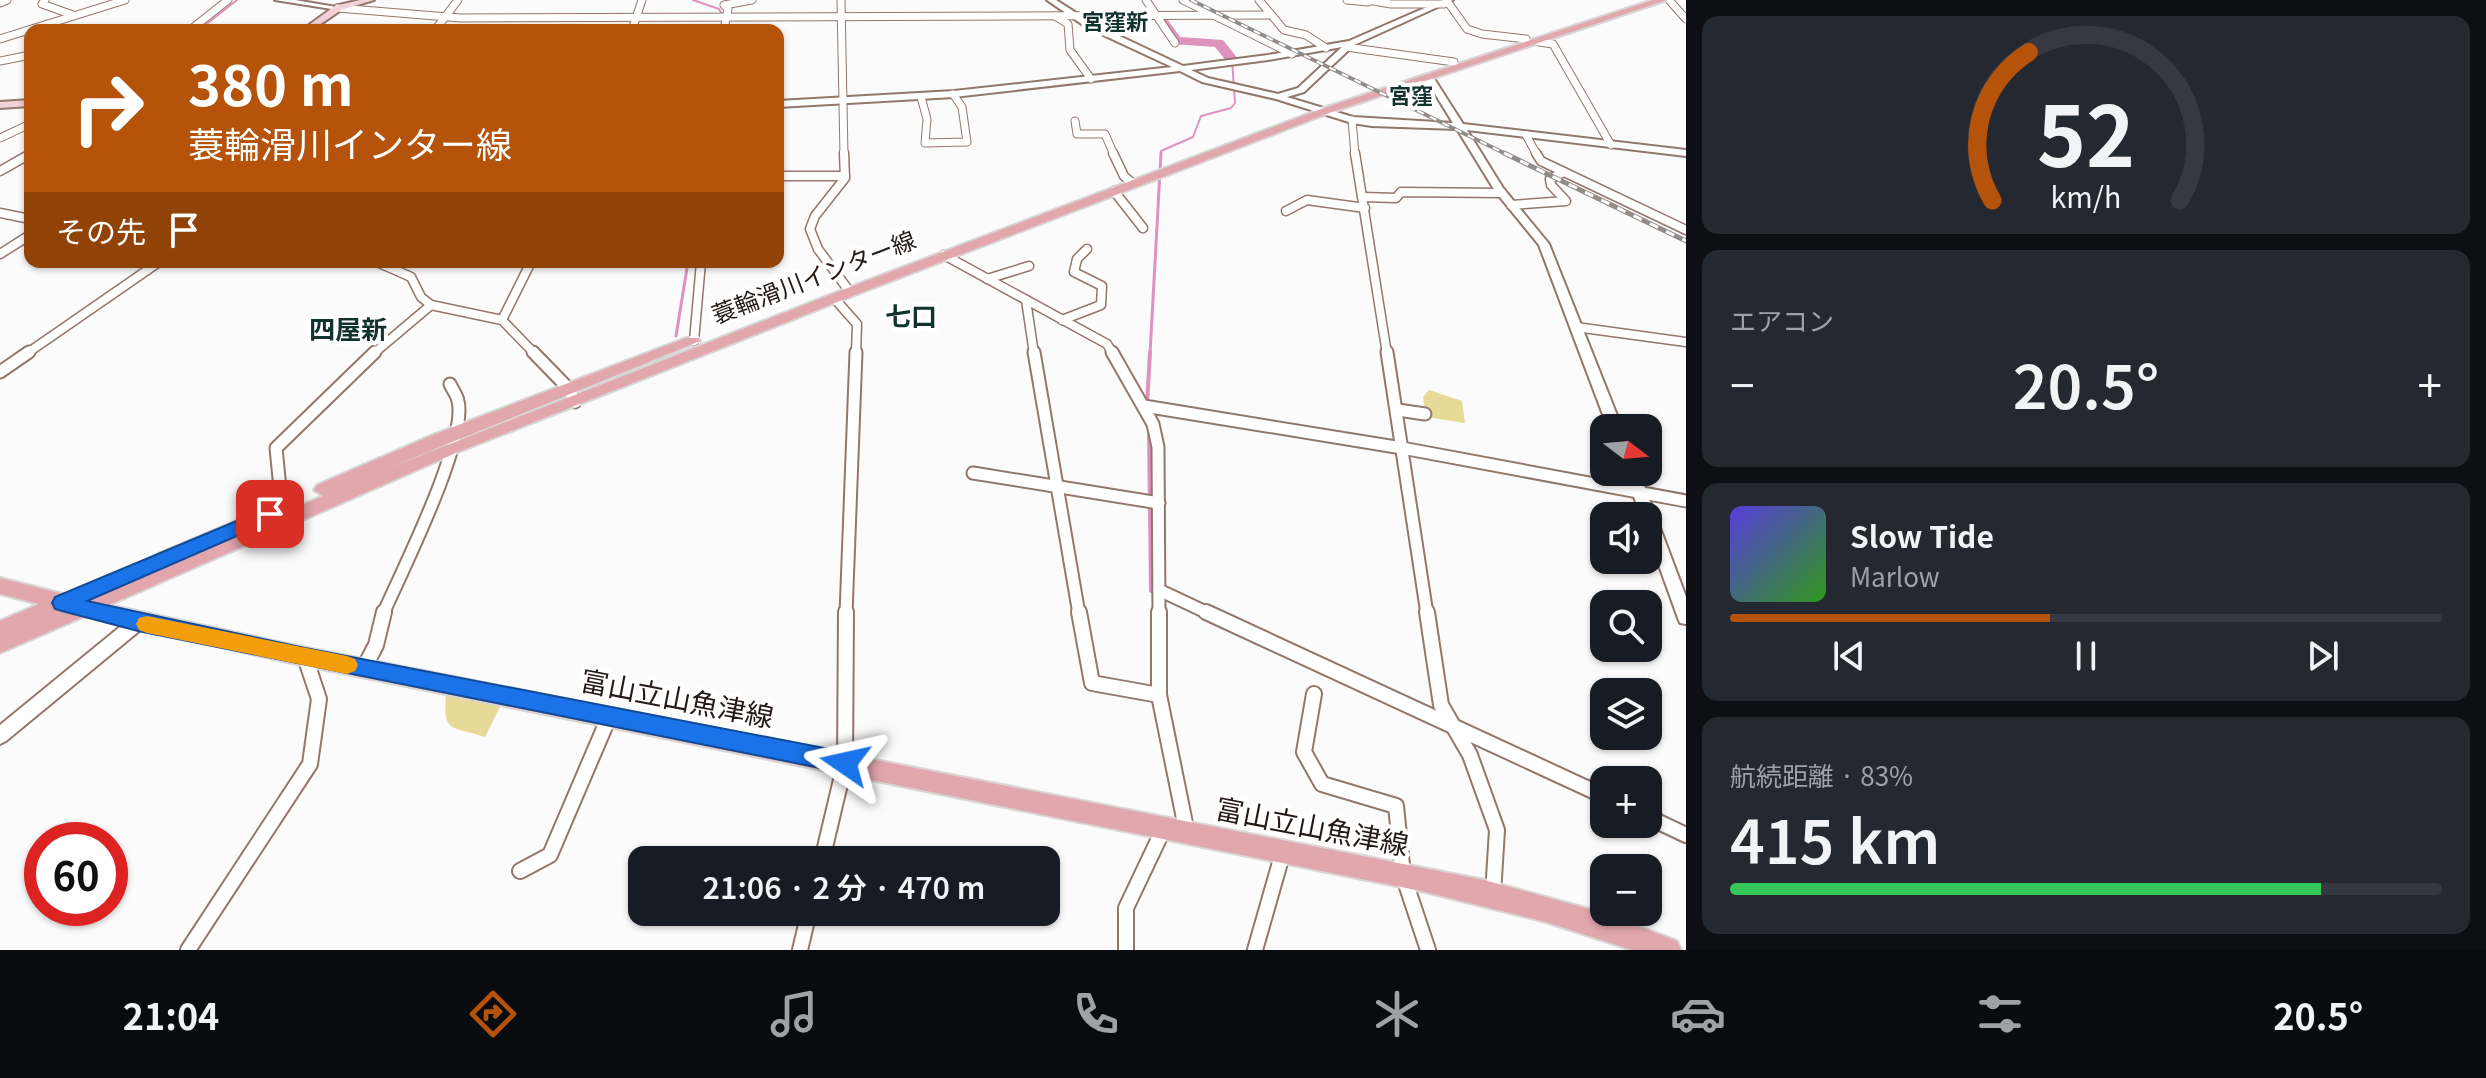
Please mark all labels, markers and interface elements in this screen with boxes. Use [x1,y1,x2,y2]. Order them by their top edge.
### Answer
district label: 宮窪新 [1082,4,1148,36]
text: 380 m [188,41,354,122]
icon: right [56,56,160,160]
text: 52 [2037,69,2135,190]
district label: 宮窪 [1389,78,1433,110]
text: 蓑輪滑川インター線 [188,116,512,168]
text: km/h [2051,175,2121,216]
text: その先 [56,208,146,252]
icon: arrive [162,208,206,252]
street label: 蓑輪滑川インター線 [706,221,920,331]
district label: 七口 [885,296,937,333]
text: エアコン [1730,301,1834,338]
district label: 四屋新 [309,309,387,346]
text: 20.5° [2013,339,2159,426]
text: − [1730,351,1754,415]
text: + [2418,351,2442,415]
north arrow [1590,414,1662,486]
map controls [1590,414,1662,926]
pin [236,480,304,548]
icon: arrive [248,492,292,536]
button: sound [1590,502,1662,574]
text: Slow Tide [1850,513,1994,557]
text: Marlow [1850,557,1940,594]
button: search [1590,590,1662,662]
icon: previous [1827,634,1871,678]
icon: pause [2064,634,2108,678]
icon: next [2301,634,2345,678]
street label: 富山立山魚津線 [577,659,777,735]
button: layers [1590,678,1662,750]
position arrow [803,721,887,805]
text: 航続距離 · 83% [1730,756,1913,793]
button: + [1590,766,1662,838]
street label: 富山立山魚津線 [1212,787,1412,863]
text: 415 km [1730,794,1940,881]
speed limit sign: 60 [24,822,128,926]
button: − [1590,854,1662,926]
text: 21:06 · 2 分 · 470 m [703,864,985,908]
icon: directions [465,986,521,1042]
icon: music [766,986,822,1042]
icon: phone [1068,986,1124,1042]
icon: climate [1369,986,1425,1042]
icon: car [1670,986,1726,1042]
icon: filters [1972,986,2028,1042]
text: 21:04 [123,988,219,1040]
text: 20.5° [2273,988,2363,1040]

